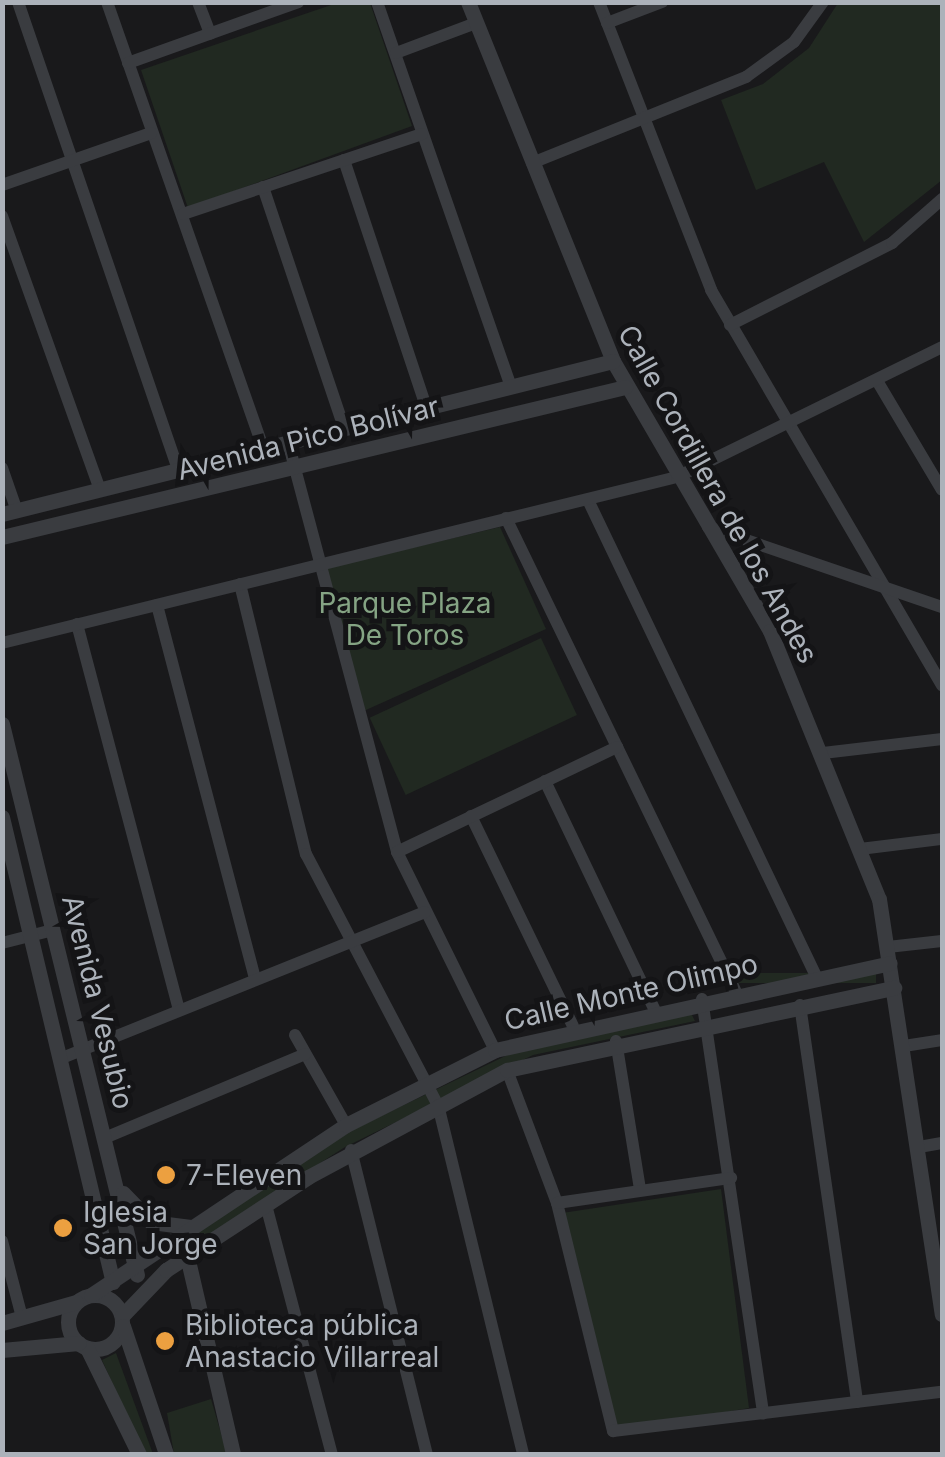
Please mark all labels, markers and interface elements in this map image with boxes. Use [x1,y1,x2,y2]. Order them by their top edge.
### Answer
street label: Calle Cordillera de los Andes [611,319,825,669]
street label: Avenida Pico Bolívar [174,389,442,487]
park label: Parque Plaza De Toros [318,586,492,652]
street label: Avenida Vesubio [55,892,141,1112]
street label: Calle Monte Olimpo [501,946,761,1038]
place label: 7-Eleven [186,1158,302,1192]
marker: 7-Eleven [155,1164,177,1186]
place label: Iglesia San Jorge [83,1195,217,1261]
marker: Iglesia San Jorge [52,1217,74,1239]
place label: Biblioteca pública Anastacio Villarreal [185,1308,439,1374]
marker: Biblioteca pública Anastacio Villarreal [154,1330,176,1352]

